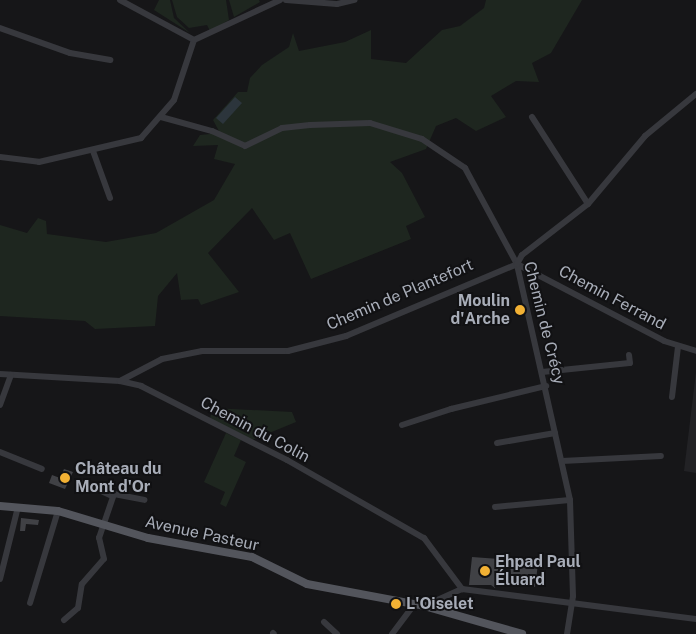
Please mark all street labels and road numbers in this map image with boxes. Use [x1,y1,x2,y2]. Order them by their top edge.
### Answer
street label: Chemin de Plantefort [324,255,476,335]
street label: Chemin de Crécy [519,259,569,387]
street label: Chemin Ferrand [555,262,669,334]
street label: Chemin du Colin [197,393,313,467]
street label: Avenue Pasteur [143,513,261,555]

